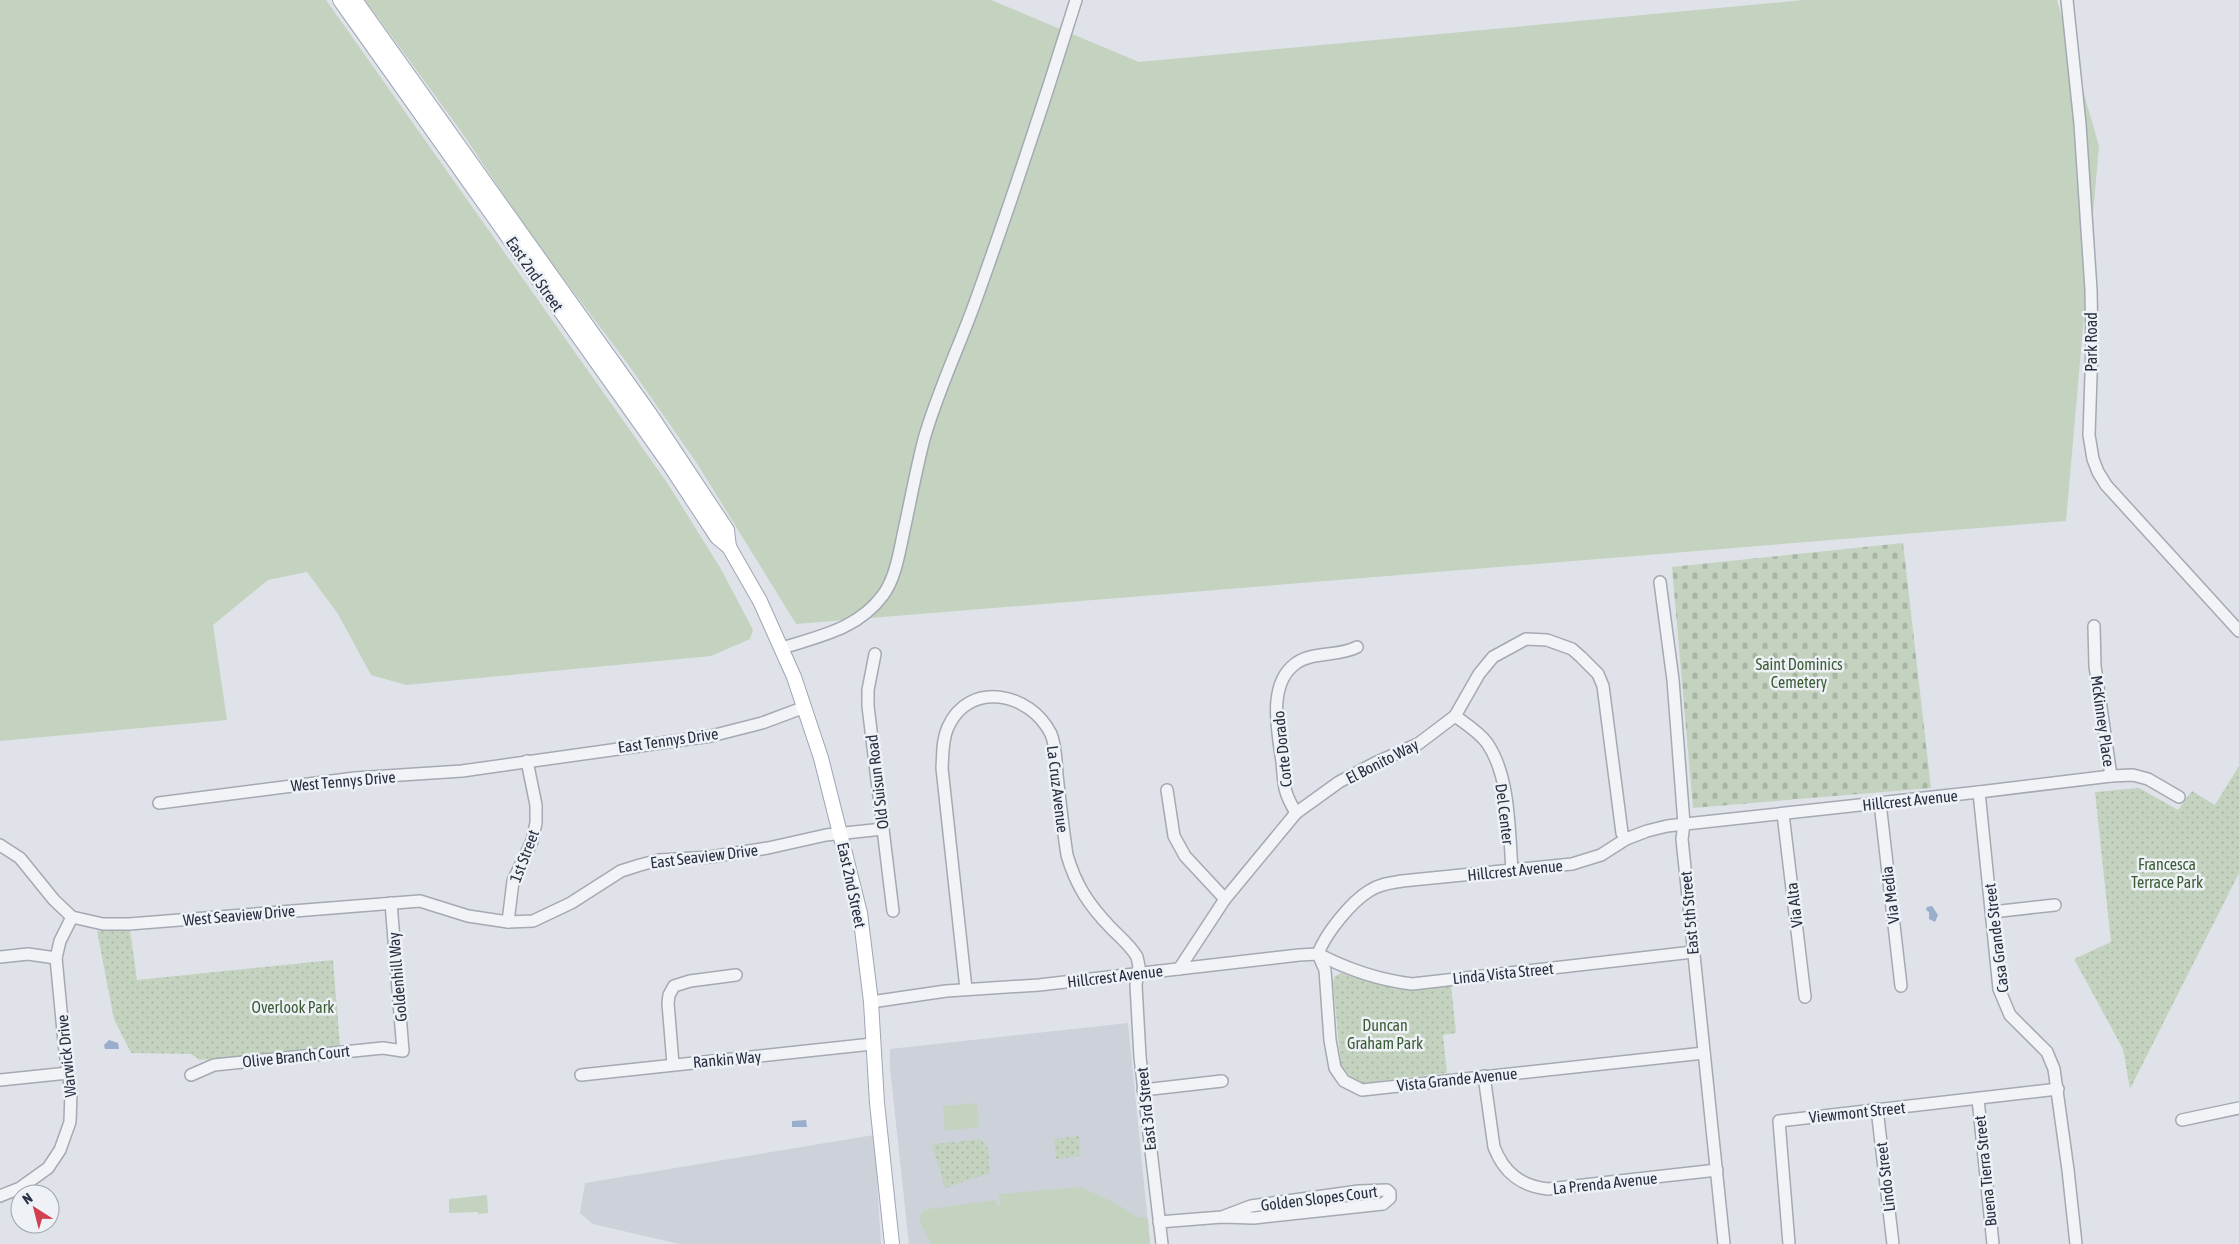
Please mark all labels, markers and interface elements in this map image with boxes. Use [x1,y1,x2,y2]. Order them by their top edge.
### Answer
street label: East 2nd Street [503,233,568,315]
street label: Park Road [2082,312,2100,372]
park label: Saint Dominics Cemetery [1755,655,1843,692]
street label: McKinney Place [2087,674,2118,768]
street label: Corte Dorado [1269,710,1295,788]
street label: East Tennys Drive [617,724,719,757]
street label: Old Suisun Road [862,734,892,830]
street label: El Bonito Way [1343,735,1422,788]
street label: La Cruz Avenue [1044,744,1072,834]
street label: West Tennys Drive [290,767,396,796]
street label: Del Center [1492,782,1518,846]
street label: Hillcrest Avenue [1861,786,1959,814]
street label: 1st Street [506,827,542,885]
street label: East Seaview Drive [649,840,759,872]
street label: East 2nd Street [834,841,870,930]
park label: Francesca Terrace Park [2131,855,2203,891]
street label: Hillcrest Avenue [1466,856,1564,884]
street label: Via Media [1878,865,1902,925]
street label: East 5th Street [1676,870,1702,956]
street label: Via Alta [1782,881,1806,929]
street label: Casa Grande Street [1980,882,2012,994]
street label: West Seaview Drive [182,901,296,929]
street label: Goldenhill Way [384,931,411,1023]
street label: Linda Vista Street [1452,959,1555,987]
street label: Hillcrest Avenue [1066,961,1164,991]
park label: Overlook Park [252,998,334,1016]
street label: Warwick Drive [53,1014,79,1098]
park label: Duncan Graham Park [1347,1016,1423,1052]
street label: Olive Branch Court [241,1041,351,1071]
street label: Rankin Way [692,1047,762,1072]
street label: Vista Grande Avenue [1396,1064,1518,1094]
street label: East 3rd Street [1133,1066,1159,1152]
street label: Viewmont Street [1808,1098,1907,1126]
street label: Buena Tierra Street [1970,1114,2000,1227]
street label: Lindo Street [1872,1141,1898,1213]
street label: La Prenda Avenue [1552,1169,1658,1197]
street label: Golden Slopes Court [1260,1182,1379,1215]
north arrow [10,1184,60,1234]
text: N [19,1190,35,1207]

